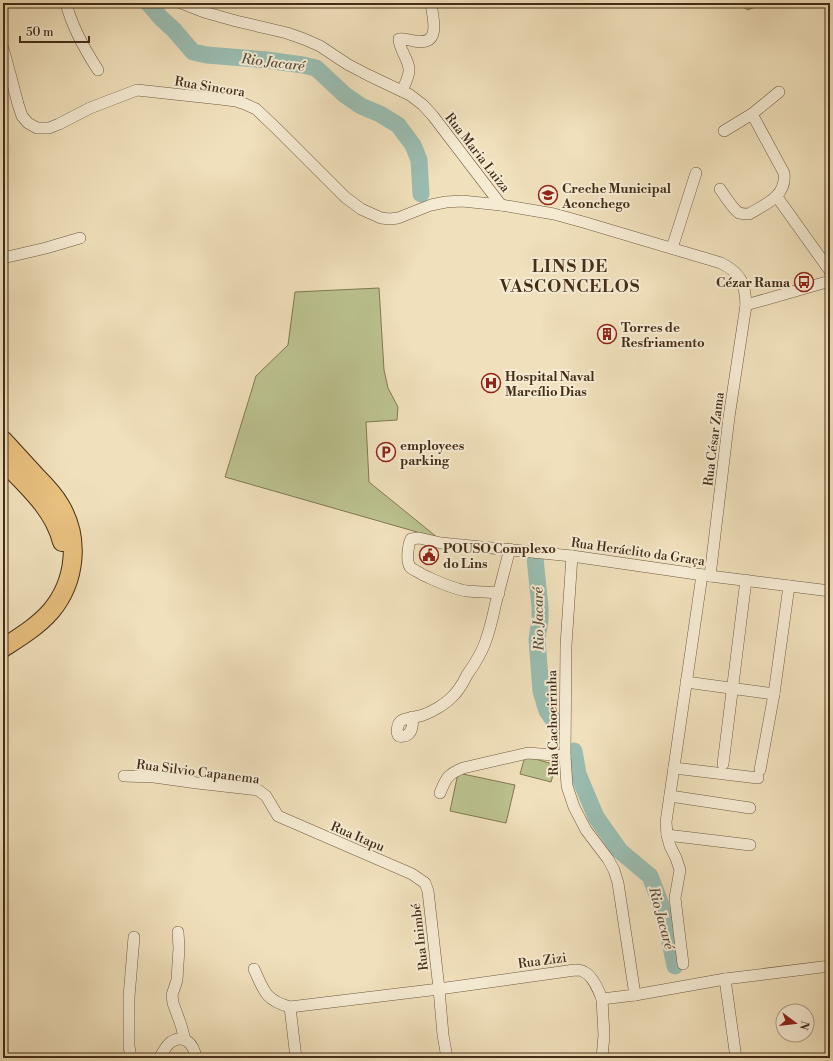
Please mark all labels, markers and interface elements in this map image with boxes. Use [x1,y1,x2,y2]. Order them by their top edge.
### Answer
scale bar [20,18,89,44]
text: 50 m [26,25,54,40]
water label: Rio Jacaré [239,50,307,76]
street label: Rua Sincora [173,74,247,101]
street label: Rua Maria Luiza [441,110,513,196]
place label: Creche Municipal Aconchego [561,181,672,212]
school or university icon: Creche Municipal Aconchego [537,184,559,206]
district label: LINS DE VASCONCELOS [499,256,640,298]
bus stop icon: Cézar Rama [793,271,815,293]
place label: Cézar Rama [716,275,791,291]
place label: Torres de Resfriamento [621,320,705,351]
building icon: Torres de Resfriamento [596,323,618,345]
place label: Hospital Naval Marcílio Dias [505,369,595,400]
hospital icon: Hospital Naval Marcílio Dias [480,372,502,394]
street label: Rua César Zama [700,391,728,487]
place label: employees parking [400,438,465,469]
parking icon: employees parking [375,441,397,463]
street label: Rua Heráclito da Graça [570,535,706,569]
place label: POUSO Complexo do Lins [443,541,556,572]
public building icon: POUSO Complexo do Lins [418,544,440,566]
water label: Rio Jacaré [529,586,549,652]
street label: Rua Cachoeirinha [544,670,562,776]
street label: Rua Silvio Capanema [135,756,261,788]
street label: Rua Itapu [328,818,387,856]
water label: Rio Jacaré [644,884,678,953]
street label: Rua Inimbé [408,902,432,972]
street label: Rua Zizi [517,950,567,972]
north arrow [775,1003,815,1043]
text: N [796,1019,812,1032]

